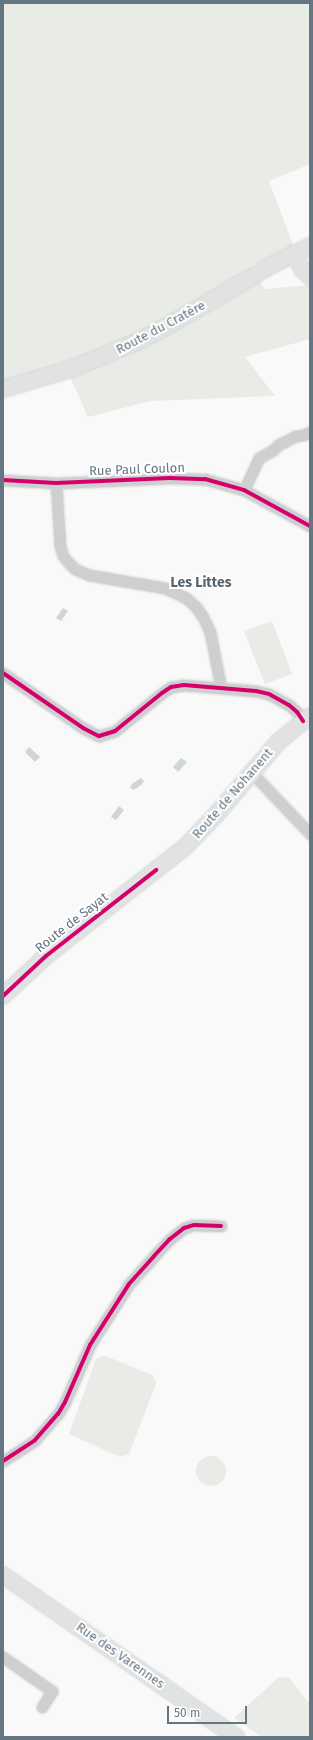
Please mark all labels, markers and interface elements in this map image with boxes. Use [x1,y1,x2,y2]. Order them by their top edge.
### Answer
street label: Route du Cratère [114,298,208,358]
street label: Rue Paul Coulon [89,461,185,479]
district label: Les Littes [171,575,231,591]
street label: Route de Nohanent [190,746,276,842]
street label: Route de Sayat [32,890,112,956]
street label: Rue des Varennes [73,1620,167,1692]
scale bar [169,1698,249,1724]
text: 50 m [174,1706,200,1720]

